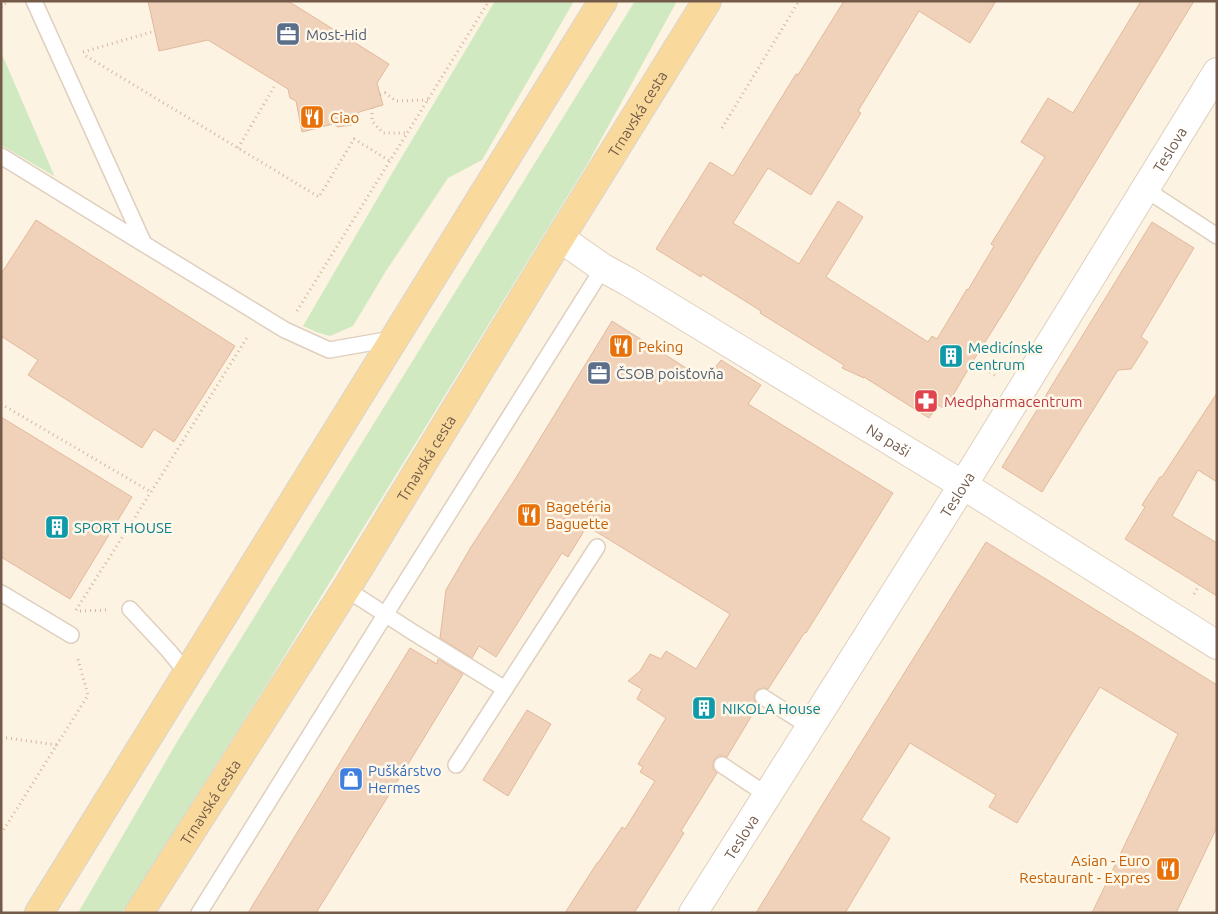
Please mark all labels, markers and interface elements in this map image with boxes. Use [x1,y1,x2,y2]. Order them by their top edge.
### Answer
office icon: Most-Hid [275,21,301,47]
place label: Most-Hid [306,26,367,43]
street label: Trnavská cesta [604,68,670,160]
restaurant icon: Ciao [299,104,325,130]
place label: Ciao [330,109,359,126]
street label: Teslova [1149,124,1190,175]
restaurant icon: Peking [608,333,634,359]
place label: Peking [638,338,683,355]
place label: Medicínske centrum [968,339,1043,373]
building icon: Medicínske centrum [938,343,964,369]
office icon: ČSOB poisťovňa [586,360,612,386]
place label: ČSOB poisťovňa [616,365,724,382]
pharmacy icon: Medpharmacentrum [913,388,939,414]
place label: Medpharmacentrum [944,393,1082,410]
street label: Trnavská cesta [393,412,459,504]
street label: Na paši [864,420,914,460]
street label: Teslova [936,469,978,520]
place label: Bagetéria Baguette [546,498,611,532]
restaurant icon: Bagetéria Baguette [516,502,542,528]
building icon: SPORT HOUSE [44,514,70,540]
place label: SPORT HOUSE [74,519,172,536]
building icon: NIKOLA House [691,695,717,721]
place label: NIKOLA House [722,700,821,717]
street label: Trnavská cesta [177,756,244,848]
place label: Puškárstvo Hermes [368,762,442,796]
shop icon: Puškárstvo Hermes [338,766,364,792]
street label: Teslova [720,811,762,863]
place label: Asian - Euro Restaurant - Expres [1019,852,1150,886]
restaurant icon: Asian - Euro Restaurant - Expres [1155,856,1181,882]

